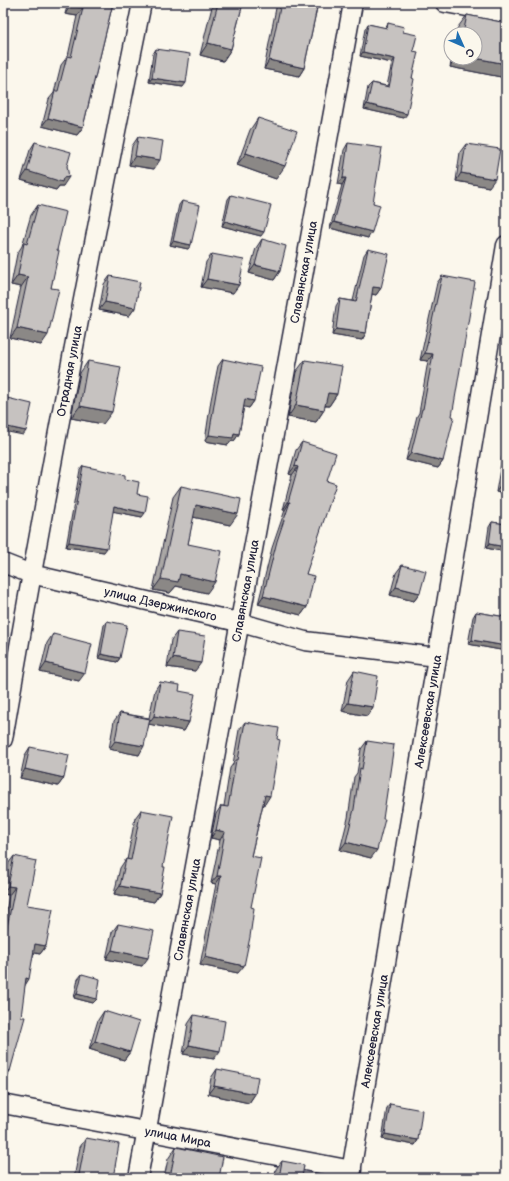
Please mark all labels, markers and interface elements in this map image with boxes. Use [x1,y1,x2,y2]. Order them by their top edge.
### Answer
north arrow [443,26,483,66]
text: С [462,45,477,60]
street label: Славянская улица [288,220,321,325]
street label: Отрадная улица [54,324,86,418]
street label: Славянская улица [229,538,263,643]
street label: улица Дзержинского [103,584,218,625]
street label: Алексеевская улица [411,654,445,770]
street label: Славянская улица [171,857,204,962]
street label: Алексеевская улица [358,973,392,1090]
street label: улица Мира [143,1124,212,1151]

